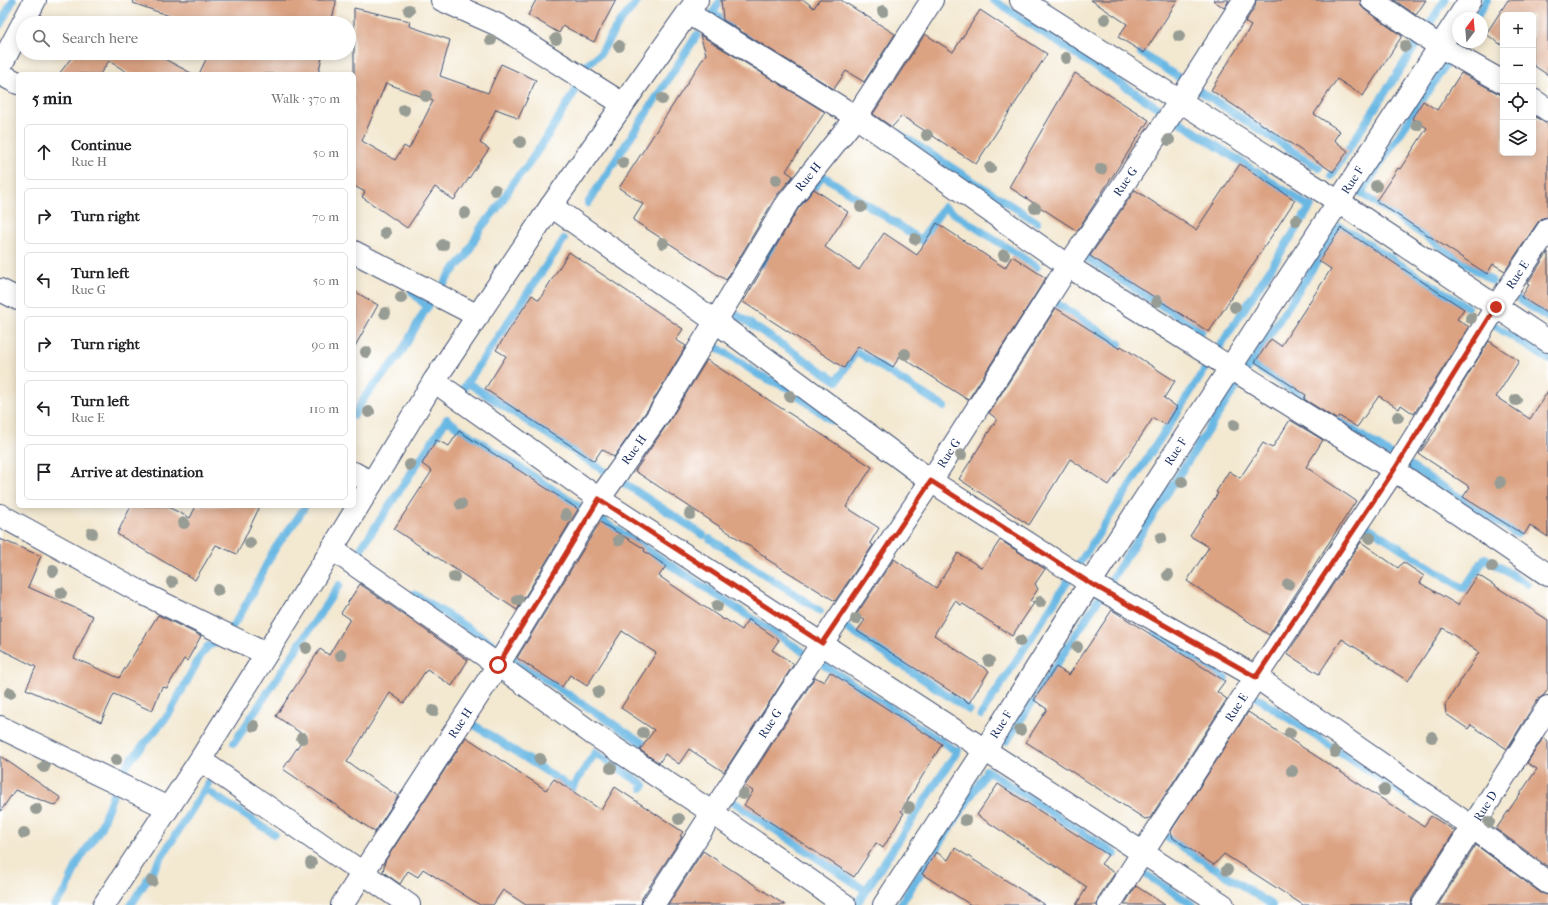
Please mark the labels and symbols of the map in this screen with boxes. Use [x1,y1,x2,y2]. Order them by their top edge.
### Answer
north arrow [1452,12,1488,48]
street label: Rue H [792,159,824,194]
street label: Rue F [1338,163,1367,197]
street label: Rue G [1110,164,1140,199]
street label: Rue E [1503,258,1532,292]
route end [1487,298,1505,316]
street label: Rue H [619,432,650,467]
street label: Rue G [934,435,964,471]
street label: Rue F [1161,435,1190,468]
route start [489,656,507,674]
street label: Rue E [1222,691,1251,724]
street label: Rue H [445,705,475,741]
street label: Rue G [755,706,785,741]
street label: Rue F [987,708,1015,741]
street label: Rue D [1471,788,1500,824]

